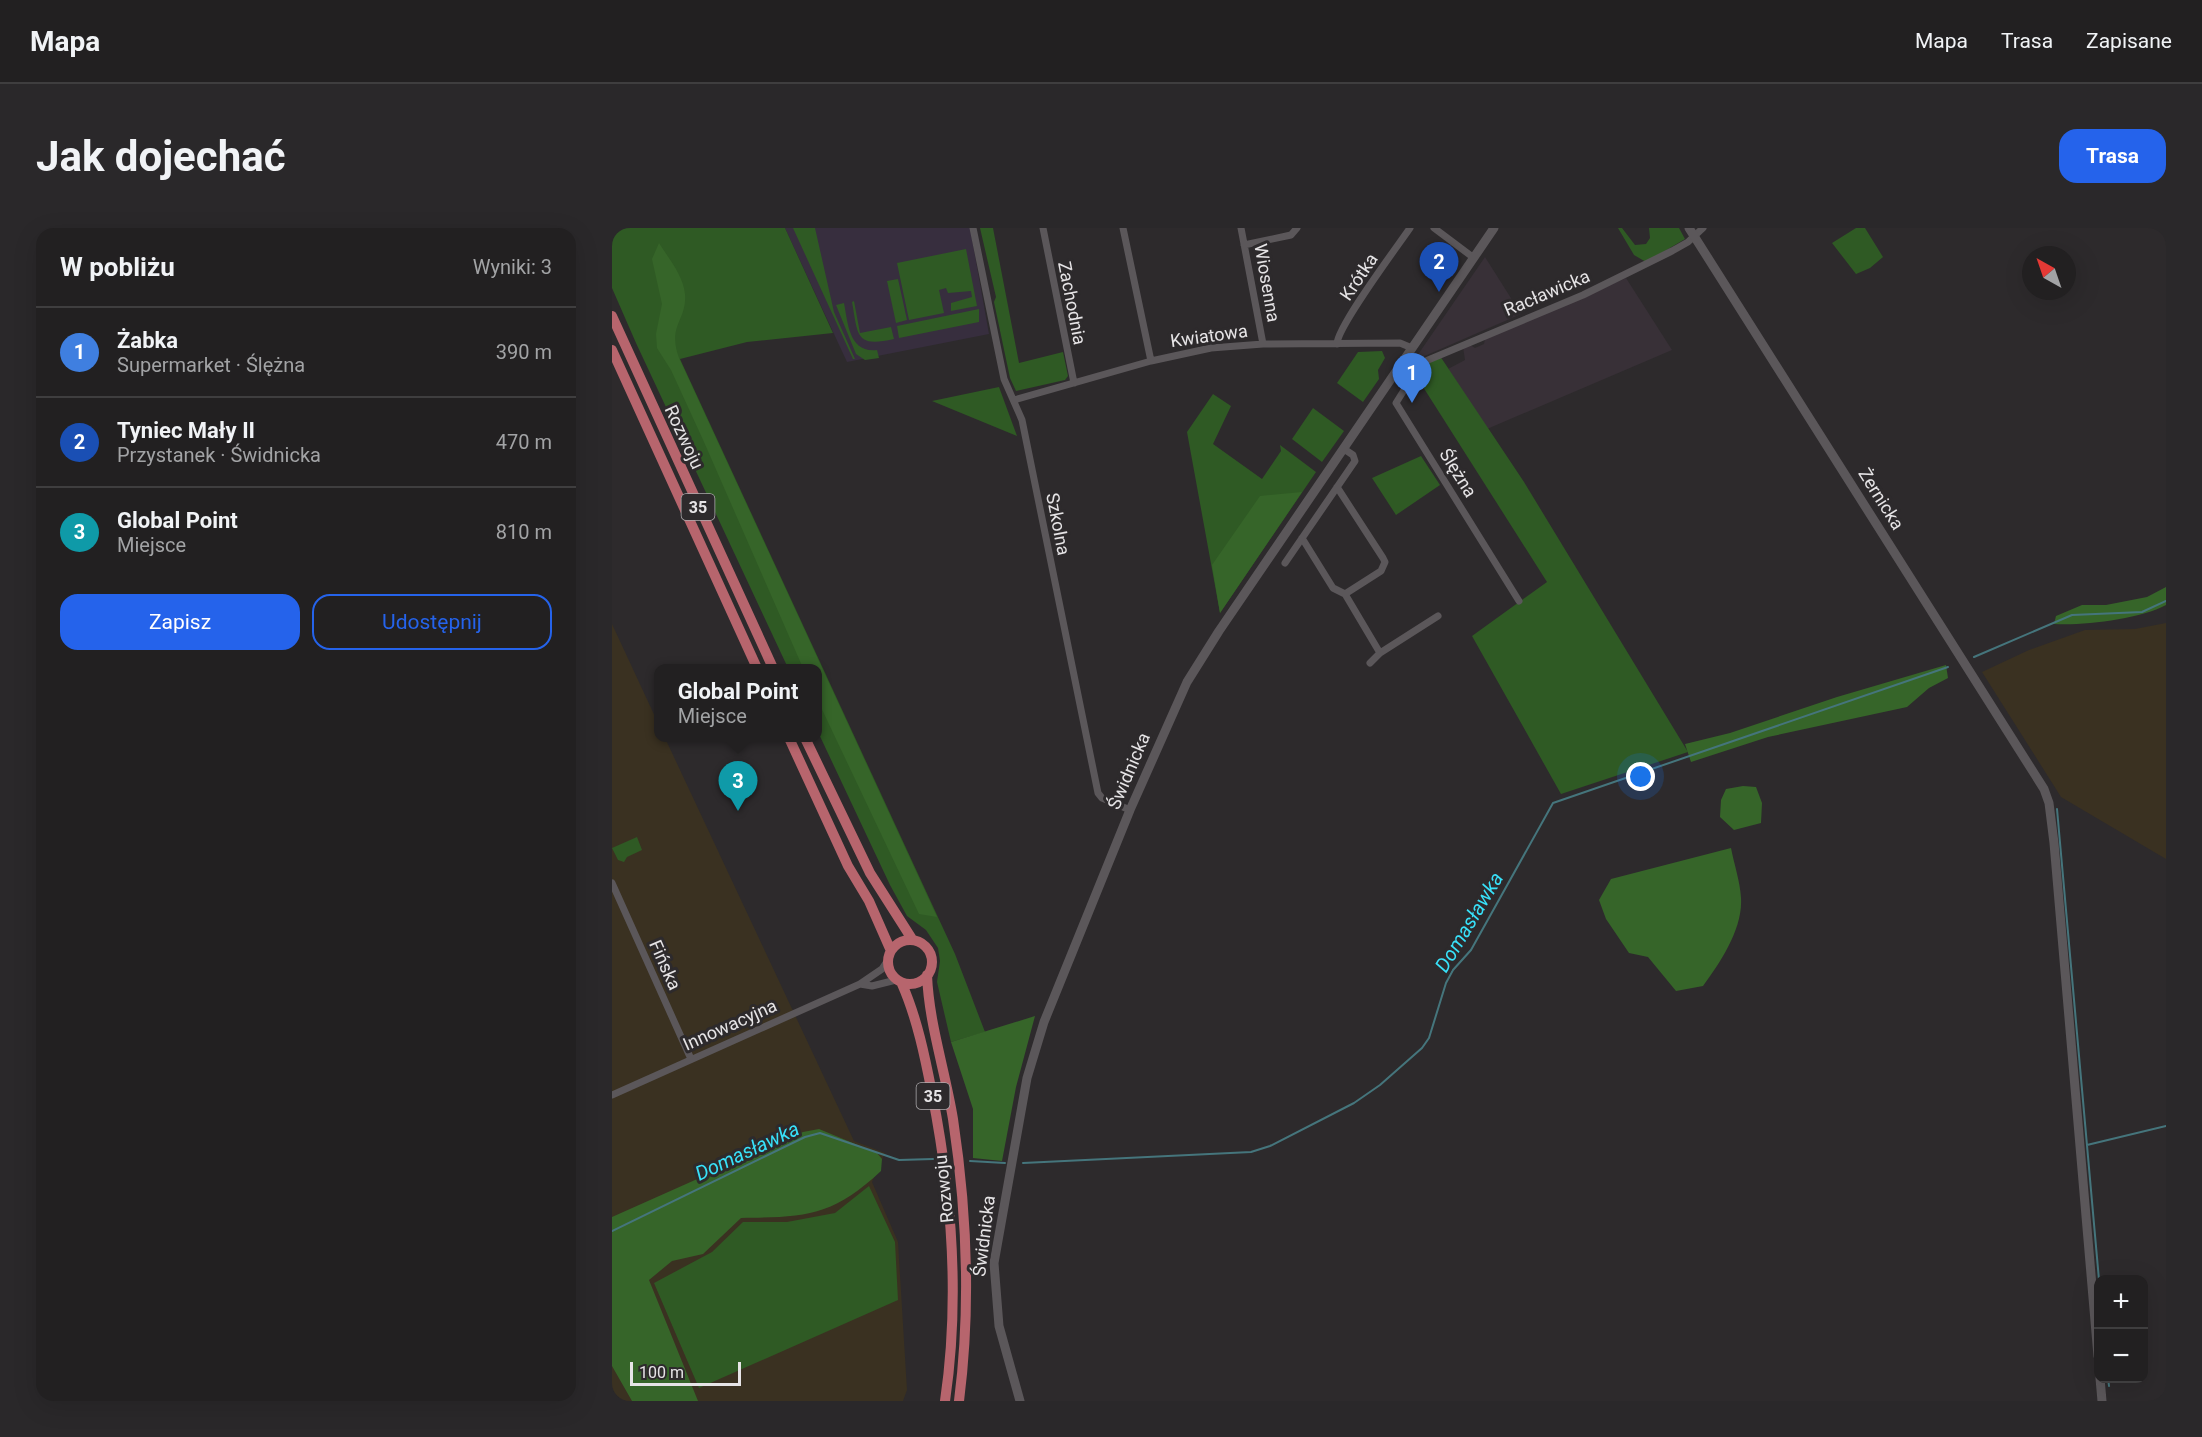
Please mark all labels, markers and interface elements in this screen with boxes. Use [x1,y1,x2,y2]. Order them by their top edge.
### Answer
text: Mapa [30,25,100,58]
text: Mapa [1915,29,1968,53]
text: Trasa [2001,29,2053,53]
text: Zapisane [2086,29,2172,53]
button: Trasa [2059,129,2166,183]
text: Jak dojechać [36,132,286,181]
street label: Wiosenna [1250,242,1285,324]
pin: 2 [1420,242,1458,292]
north arrow [2022,246,2076,300]
street label: Krótka [1335,249,1382,304]
text: W pobliżu [60,252,175,282]
text: Wyniki: 3 [473,255,552,279]
street label: Zachodnia [1054,259,1091,346]
street label: Racławicka [1501,265,1593,320]
street label: Kwiatowa [1169,320,1249,351]
text: Żabka [117,328,178,353]
text: 1 [74,340,85,364]
text: 390 m [496,340,552,364]
text: Supermarket · Ślężna [117,353,305,377]
pin: 1 [1392,354,1432,403]
street label: Rozwoju [661,401,708,472]
text: Tyniec Mały II [117,418,255,443]
text: 2 [74,430,85,454]
text: 470 m [496,430,552,454]
text: Przystanek · Świdnicka [117,443,321,467]
street label: Ślężna [1435,445,1481,501]
street label: Żernicka [1854,464,1909,534]
street label: Szkolna [1042,491,1075,557]
road number: 35 [682,494,715,520]
text: Global Point [117,508,238,533]
text: 3 [74,520,85,544]
text: 810 m [496,520,552,544]
text: Miejsce [117,533,186,557]
button: Zapisz [60,594,300,650]
button: Udostępnij [312,594,552,650]
popup [654,664,822,742]
text: Global Point [678,679,798,704]
text: Miejsce [678,704,747,728]
street label: Świdnicka [1103,729,1154,812]
pin: 3 [718,762,758,811]
your location [1626,762,1655,791]
water label: Domasławka [1430,868,1508,976]
street label: Fińska [645,937,686,993]
street label: Innowacyjna [680,995,780,1055]
road number: 35 [916,1083,950,1109]
water label: Domasławka [691,1116,803,1186]
street label: Rozwoju [929,1154,958,1224]
street label: Świdnicka [968,1194,999,1278]
map controls [2094,1275,2148,1383]
button: + [2094,1275,2148,1329]
button: − [2094,1329,2148,1383]
scale bar [630,1359,741,1386]
text: 100 m [639,1363,684,1382]

